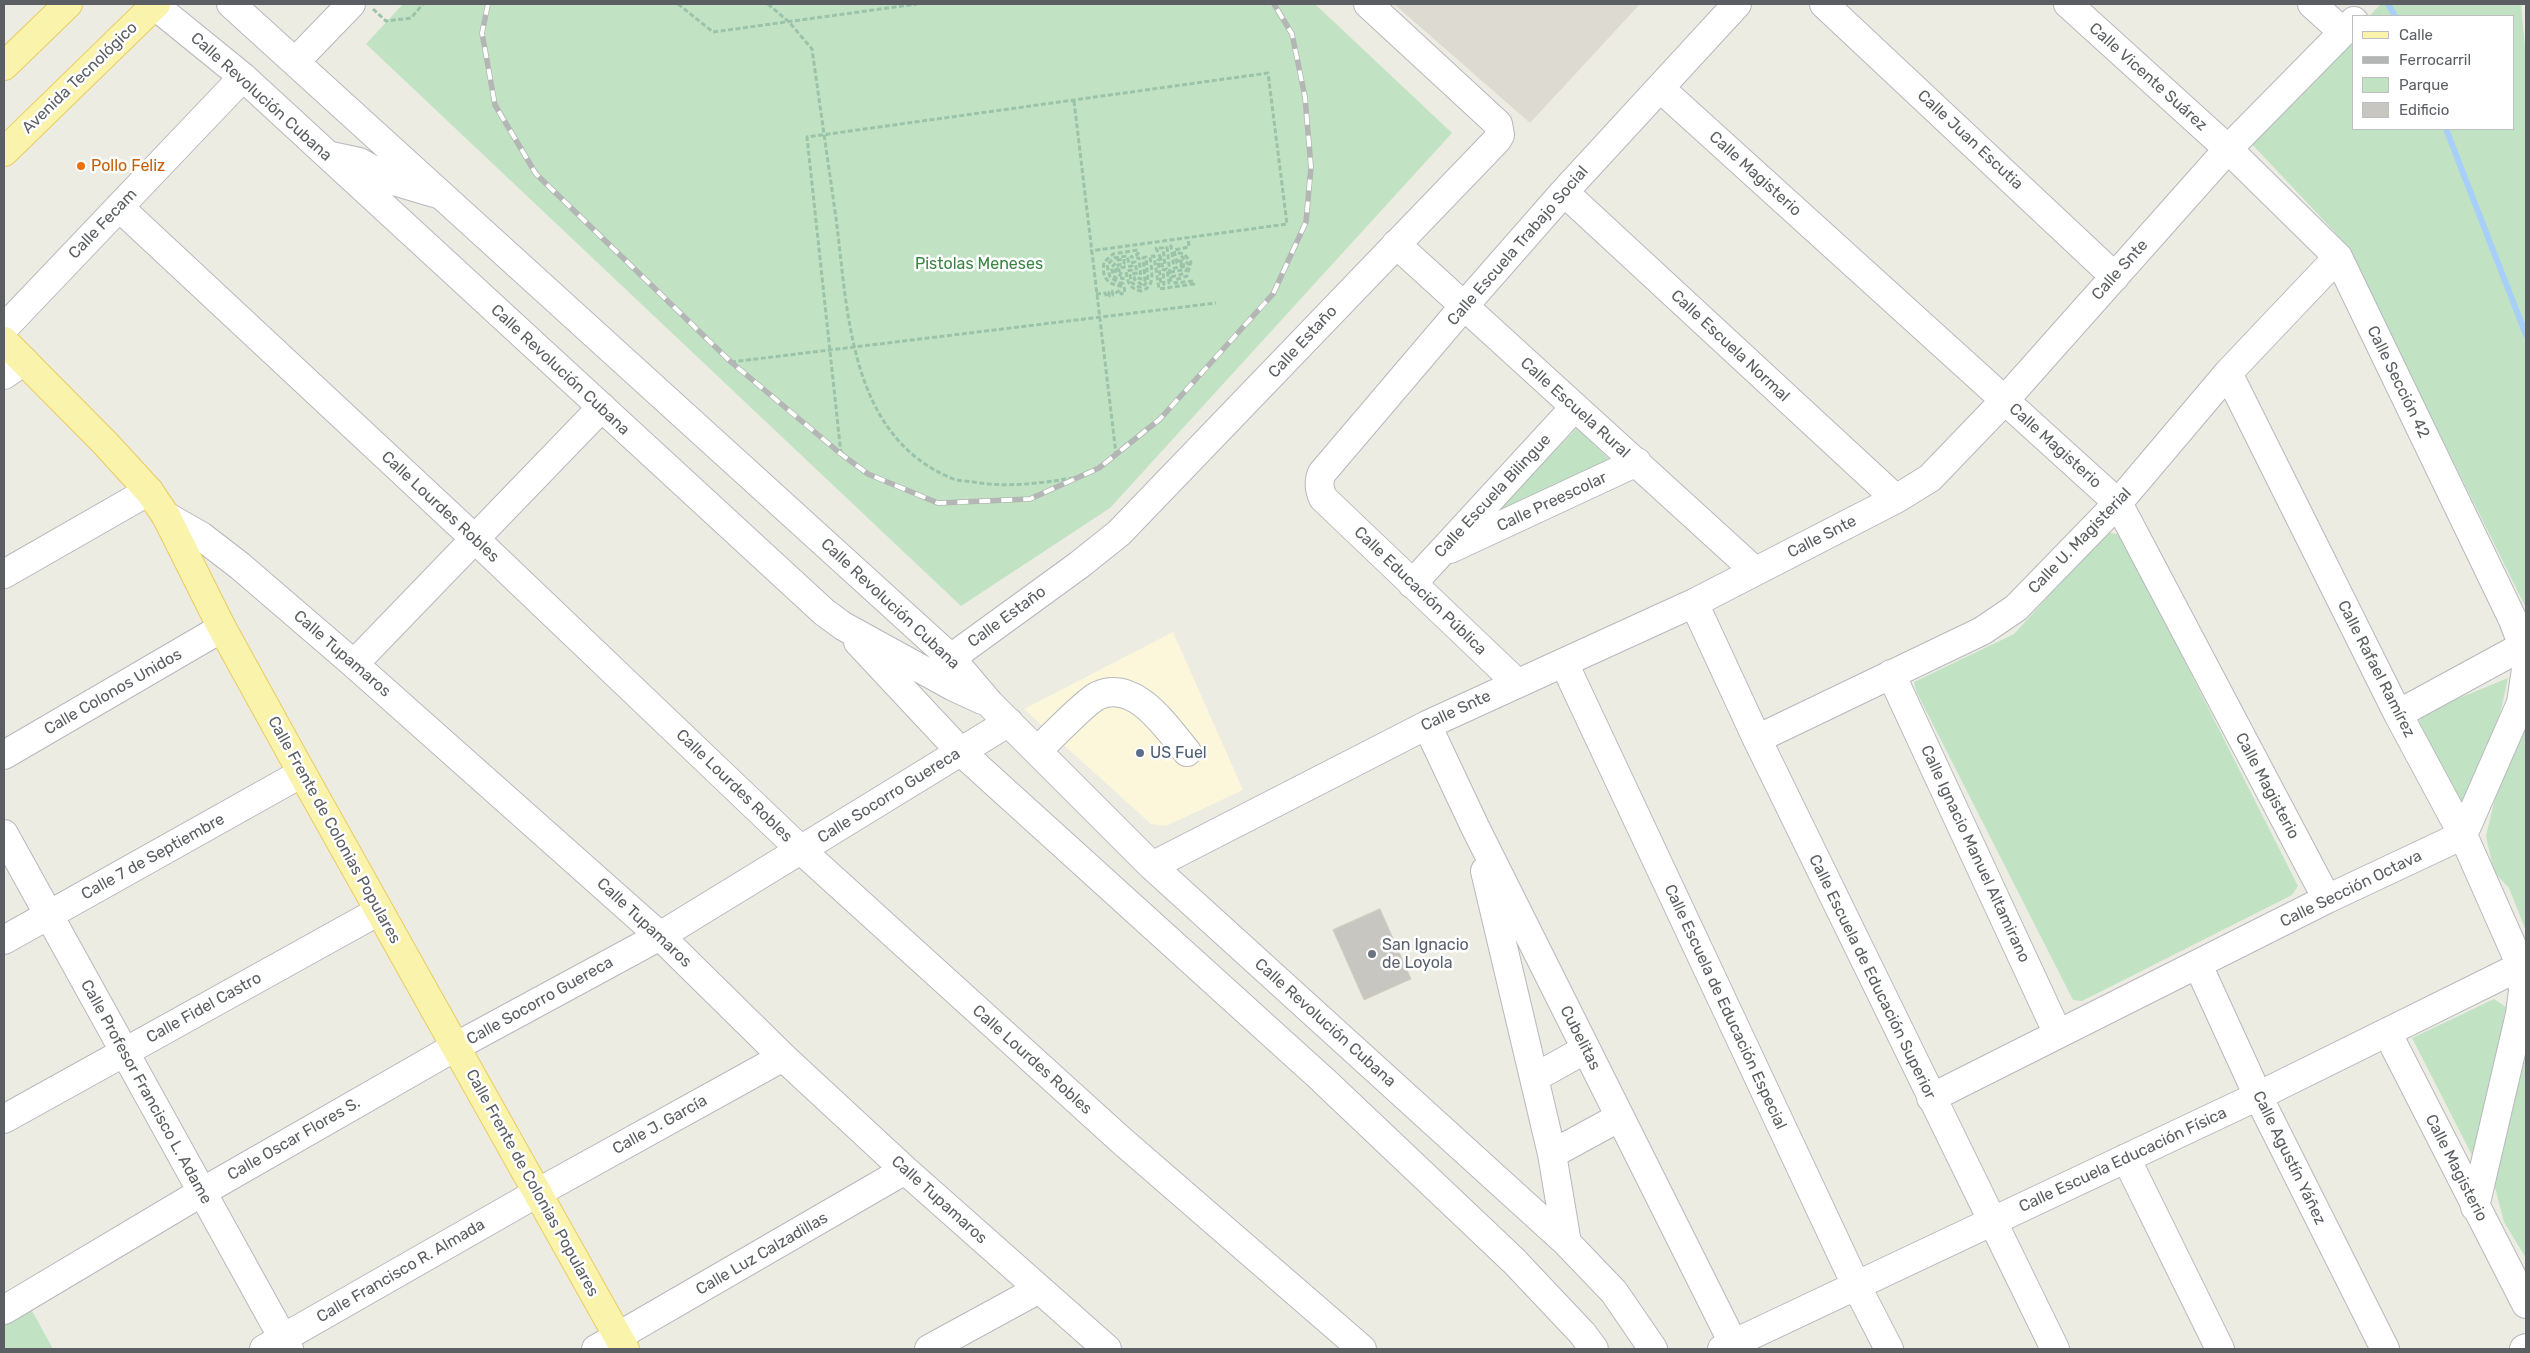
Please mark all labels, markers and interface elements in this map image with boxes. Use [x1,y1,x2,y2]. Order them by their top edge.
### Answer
legend [2352,15,2515,130]
street label: Avenida Tecnológico [18,18,142,138]
street label: Calle Vicente Suárez [2085,19,2211,135]
text: Calle [2399,26,2433,44]
street label: Calle Revolución Cubana [187,29,335,165]
text: Ferrocarril [2399,51,2471,69]
text: Parque [2399,76,2449,94]
street label: Calle Juan Escutia [1913,86,2027,194]
text: Edificio [2399,101,2449,119]
street label: Calle Magisterio [1705,128,1805,220]
place label: Pollo Feliz [91,156,165,176]
marker: Pollo Feliz [75,160,87,172]
street label: Calle Escuela Trabajo Social [1443,162,1593,330]
street label: Calle Fecam [65,185,141,263]
street label: Calle Snte [2088,236,2152,304]
park label: Pistolas Meneses [915,254,1043,274]
street label: Calle Escuela Normal [1667,286,1793,406]
street label: Calle Revolución Cubana [486,301,634,439]
street label: Calle Estaño [1265,302,1341,382]
street label: Calle Sección 42 [2362,323,2434,441]
street label: Calle Escuela Rural [1516,354,1634,462]
street label: Calle Magisterio [2005,400,2105,492]
street label: Calle Escuela Bilingue [1431,430,1555,562]
street label: Calle Lourdes Robles [377,447,503,567]
street label: Calle Preescolar [1494,468,1610,536]
street label: Calle U. Magisterial [2024,484,2136,598]
street label: Calle Snte [1784,511,1860,563]
street label: Calle Educación Pública [1350,523,1490,659]
street label: Calle Revolución Cubana [816,535,964,673]
street label: Calle Estaño [964,582,1050,652]
street label: Calle Rafael Ramírez [2333,597,2419,741]
street label: Calle Tupamaros [289,607,395,701]
street label: Calle Colonos Unidos [41,645,185,739]
street label: Calle Snte [1418,686,1494,736]
street label: Calle Frente de Colonias Populares [263,713,405,947]
street label: Calle Lourdes Robles [672,725,796,847]
street label: Calle Magisterio [2231,730,2303,842]
street label: Calle Ignacio Manuel Altamirano [1916,742,2034,966]
place label: US Fuel [1150,743,1207,763]
street label: Calle Socorro Guereca [814,744,964,848]
marker: US Fuel [1134,747,1146,759]
street label: Calle 7 de Septiembre [78,810,228,904]
street label: Calle Sección Octava [2277,846,2425,932]
street label: Calle Escuela de Educación Superior [1804,852,1940,1102]
street label: Calle Tupamaros [593,874,695,972]
street label: Calle Escuela de Educación Especial [1660,881,1790,1133]
place label: San Ignacio de Loyola [1382,935,1469,973]
marker: San Ignacio de Loyola [1366,948,1378,960]
street label: Calle Socorro Guereca [463,953,617,1049]
street label: Calle Revolución Cubana [1251,955,1399,1091]
street label: Calle Fidel Castro [143,968,265,1048]
street label: Calle Profesor Francisco L. Adame [76,977,216,1207]
street label: Calle Lourdes Robles [968,1001,1096,1119]
street label: Cubelitas [1556,1003,1604,1073]
street label: Calle Frente de Colonias Populares [461,1066,603,1300]
street label: Calle Agustín Yáñez [2248,1088,2330,1228]
street label: Calle J. García [609,1091,711,1159]
street label: Calle Oscar Flores S. [224,1093,364,1185]
street label: Calle Escuela Educación Física [2016,1103,2230,1217]
street label: Calle Magisterio [2421,1111,2491,1225]
street label: Calle Tupamaros [887,1152,991,1248]
street label: Calle Luz Calzadillas [693,1208,831,1300]
street label: Calle Francisco R. Almada [313,1215,489,1327]

